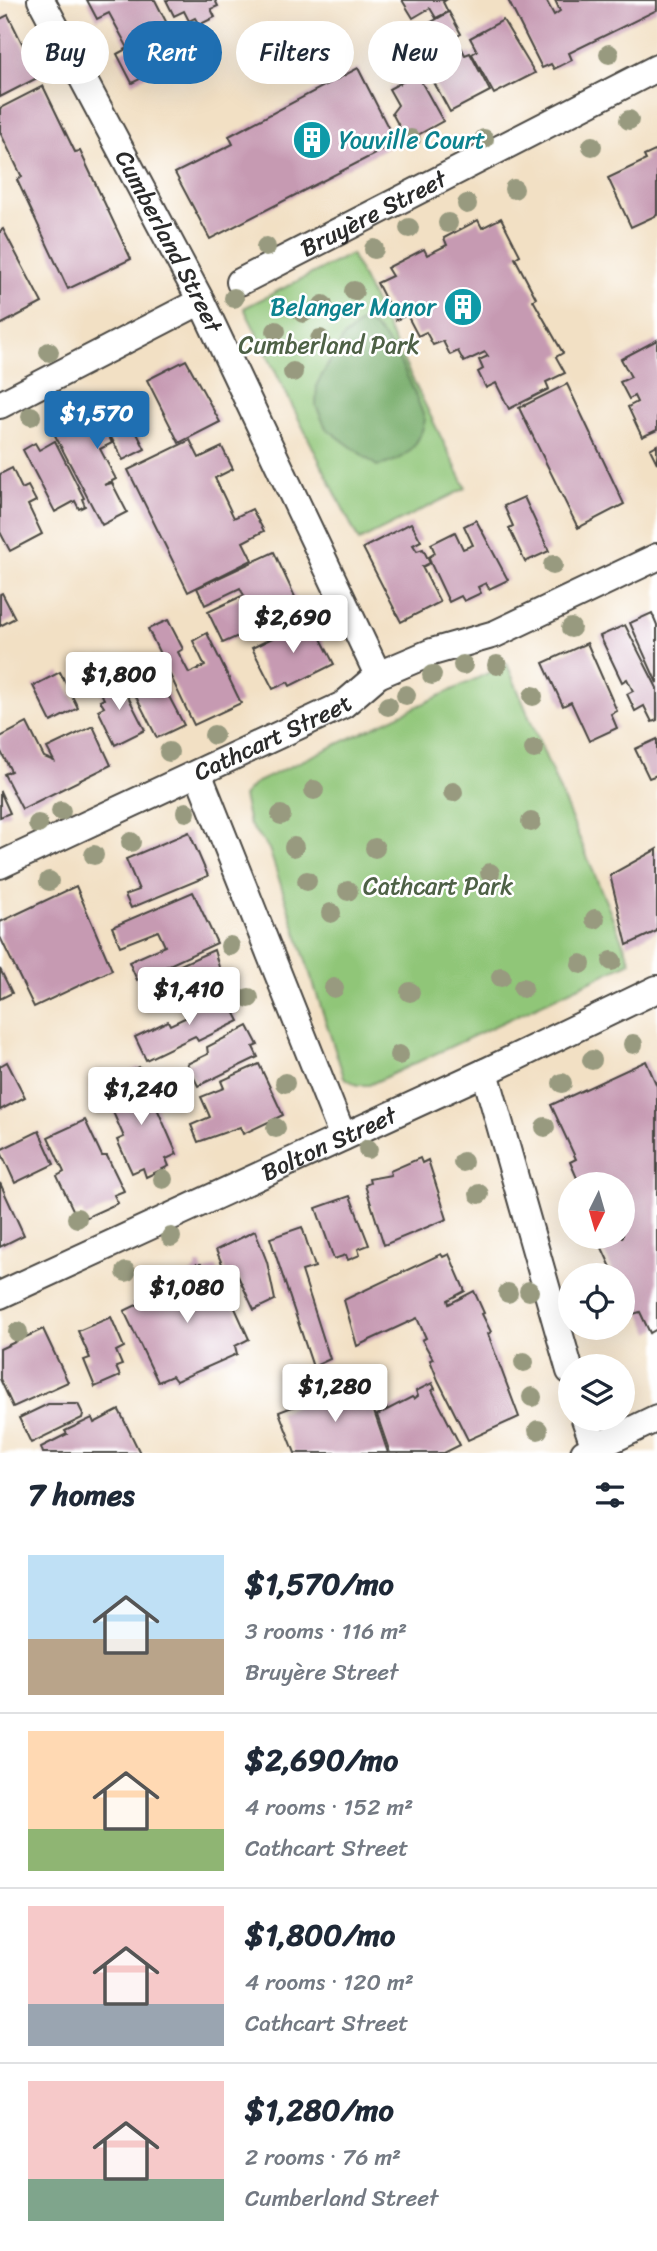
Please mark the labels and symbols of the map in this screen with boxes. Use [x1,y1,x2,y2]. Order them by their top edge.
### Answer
building icon: Youville Court [291,119,333,161]
place label: Youville Court [339,119,485,161]
street label: Cumberland Street [103,142,235,341]
street label: Bruyère Street [293,158,455,269]
place label: Belanger Manor [270,286,437,328]
building icon: Belanger Manor [442,286,484,328]
park label: Cumberland Park [238,324,420,366]
pin: $1,570 [40,392,154,451]
pin: $2,690 [236,596,350,655]
pin: $1,800 [62,652,176,712]
street label: Cathcart Street [187,684,363,793]
park label: Cathcart Park [363,865,513,907]
pin: $1,410 [132,968,246,1027]
pin: $1,240 [84,1068,198,1127]
street label: Bolton Street [254,1094,405,1193]
north arrow [558,1172,635,1250]
pin: $1,080 [130,1266,244,1325]
pin: $1,280 [278,1364,392,1424]

